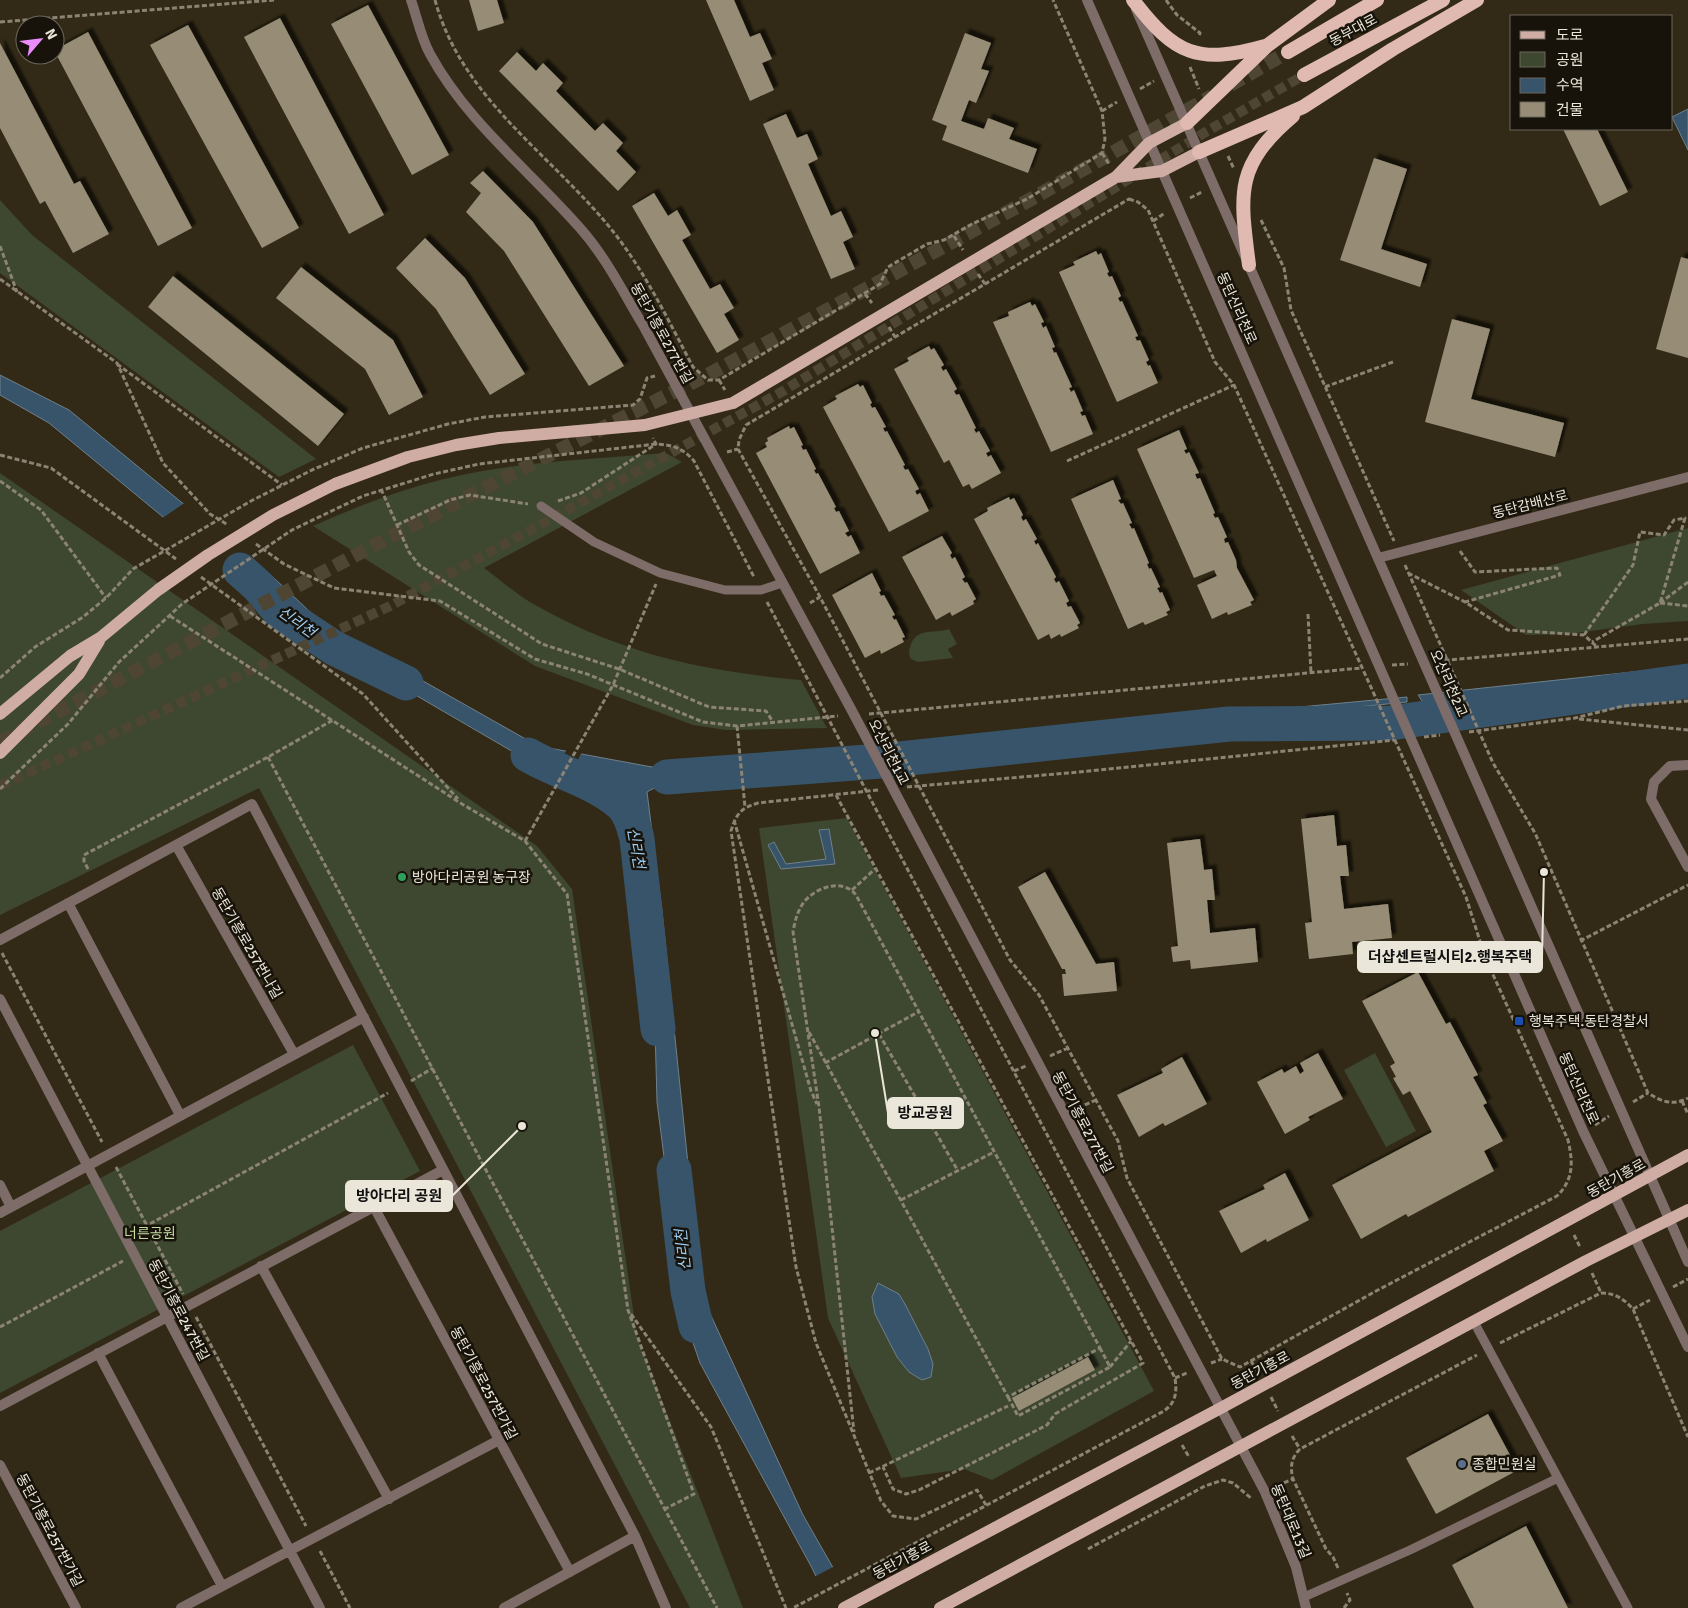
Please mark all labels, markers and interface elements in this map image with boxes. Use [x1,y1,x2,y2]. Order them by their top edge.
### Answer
street label: 동부대로 [1326,11,1380,50]
north arrow [15,15,65,65]
legend [1510,15,1673,130]
text: N [41,26,61,42]
text: 도로 [1556,26,1584,44]
text: 공원 [1556,51,1584,69]
text: 수역 [1556,76,1584,94]
text: 건물 [1556,101,1584,119]
street label: 동탄신리천로 [1213,269,1260,347]
street label: 동탄기흥로277번길 [627,280,696,387]
street label: 동탄감배산로 [1491,487,1570,522]
water label: 신리천 [275,603,321,643]
street label: 오산리천2교 [1426,647,1471,720]
street label: 오산리천1교 [865,716,913,788]
water label: 신리천 [624,826,649,872]
place label: 방아다리공원 농구장 [412,869,531,886]
marker: 방아다리공원 농구장 [396,871,408,883]
street label: 동탄기흥로257번나길 [208,885,285,1002]
callout: 더샵센트럴시티2.행복주택 [1358,942,1542,972]
text: 더샵센트럴시티2.행복주택 [1368,948,1532,966]
place label: 행복주택.동탄경찰서 [1529,1013,1649,1030]
marker: 행복주택.동탄경찰서 [1513,1015,1525,1027]
street label: 동탄신리천로 [1555,1049,1602,1127]
street label: 동탄기흥로277번길 [1049,1068,1117,1176]
callout: 방교공원 [888,1098,963,1128]
text: 방교공원 [897,1104,953,1122]
street label: 동탄기흥로 [1584,1155,1649,1201]
callout: 방아다리 공원 [346,1181,452,1211]
text: 방아다리 공원 [356,1187,442,1205]
park label: 너른공원 [124,1225,176,1242]
water label: 신리천 [672,1226,694,1272]
street label: 동탄기흥로247번길 [145,1256,213,1364]
street label: 동탄기흥로257번가길 [447,1324,521,1443]
street label: 동탄기흥로 [1228,1348,1293,1393]
place label: 종합민원실 [1472,1456,1536,1473]
marker: 종합민원실 [1456,1458,1468,1470]
street label: 동탄기흥로257번가길 [13,1471,87,1590]
street label: 동탄대로13길 [1267,1481,1314,1561]
street label: 동탄기흥로 [870,1538,935,1583]

